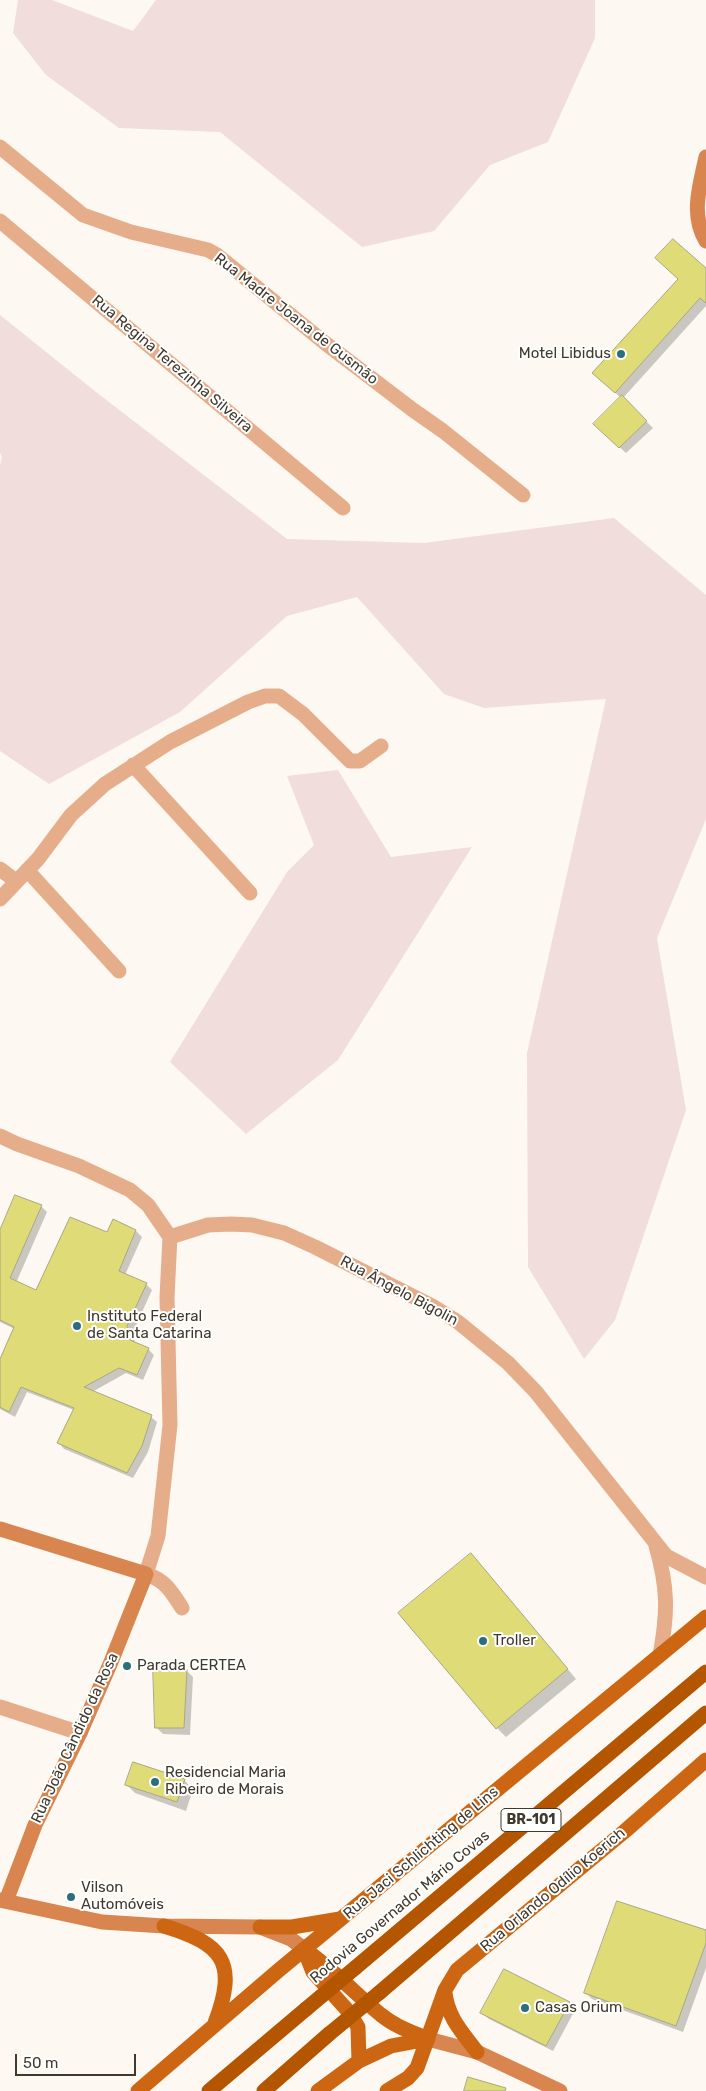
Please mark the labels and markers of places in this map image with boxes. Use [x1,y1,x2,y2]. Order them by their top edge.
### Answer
place label: Motel Libidus [519,345,611,363]
marker: Motel Libidus [615,348,627,360]
place label: Instituto Federal de Santa Catarina [87,1308,211,1343]
marker: Instituto Federal de Santa Catarina [71,1320,83,1332]
place label: Troller [493,1632,536,1650]
marker: Troller [477,1635,489,1647]
place label: Parada CERTEA [137,1657,246,1675]
marker: Parada CERTEA [121,1660,133,1672]
place label: Residencial Maria Ribeiro de Morais [165,1764,286,1799]
marker: Residencial Maria Ribeiro de Morais [149,1776,161,1788]
place label: Vilson Automóveis [81,1879,164,1914]
marker: Vilson Automóveis [65,1891,77,1903]
place label: Casas Orium [535,1999,622,2017]
marker: Casas Orium [519,2002,531,2014]

